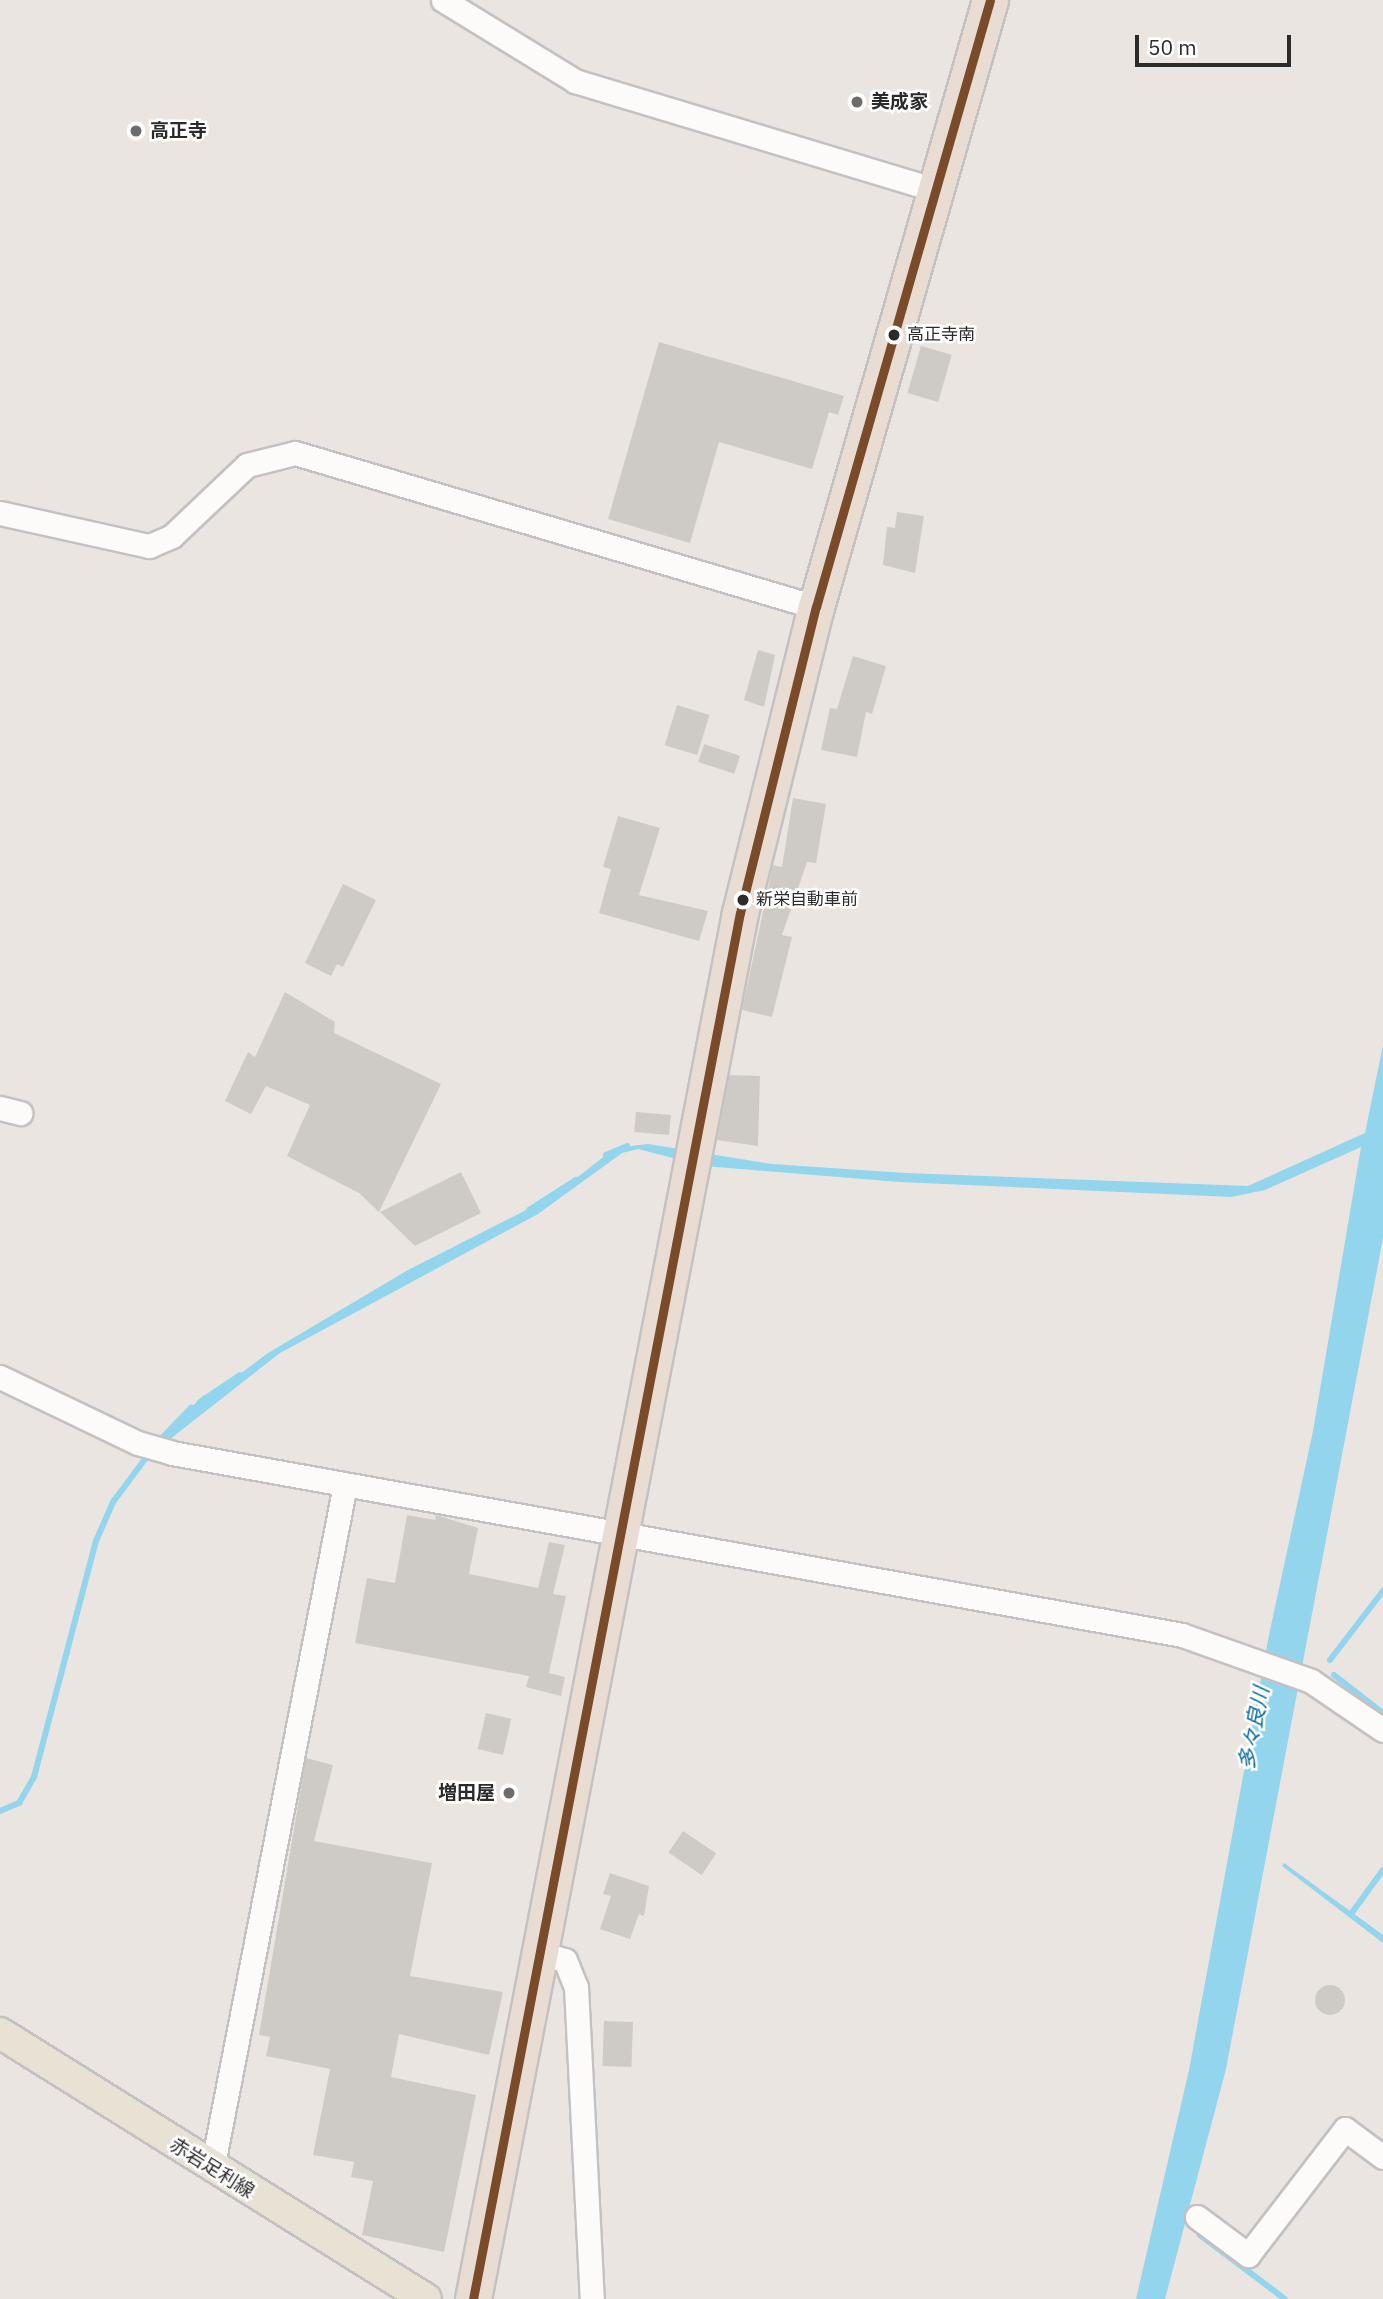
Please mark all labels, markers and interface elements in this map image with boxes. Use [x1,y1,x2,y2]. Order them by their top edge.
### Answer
scale bar [1138,21,1294,65]
text: 50 m [1148,33,1197,61]
place label: 美成家 [871,91,928,113]
marker: 美成家 [849,94,865,110]
place label: 高正寺 [150,120,207,142]
marker: 高正寺 [128,123,144,139]
place label: 高正寺南 [907,325,975,345]
marker: 高正寺南 [887,328,901,342]
place label: 新栄自動車前 [756,890,858,910]
marker: 新栄自動車前 [736,893,750,907]
water label: 多々良川 [1233,1684,1273,1772]
place label: 増田屋 [438,1782,495,1804]
marker: 増田屋 [501,1785,517,1801]
street label: 赤岩足利線 [166,2133,258,2203]

